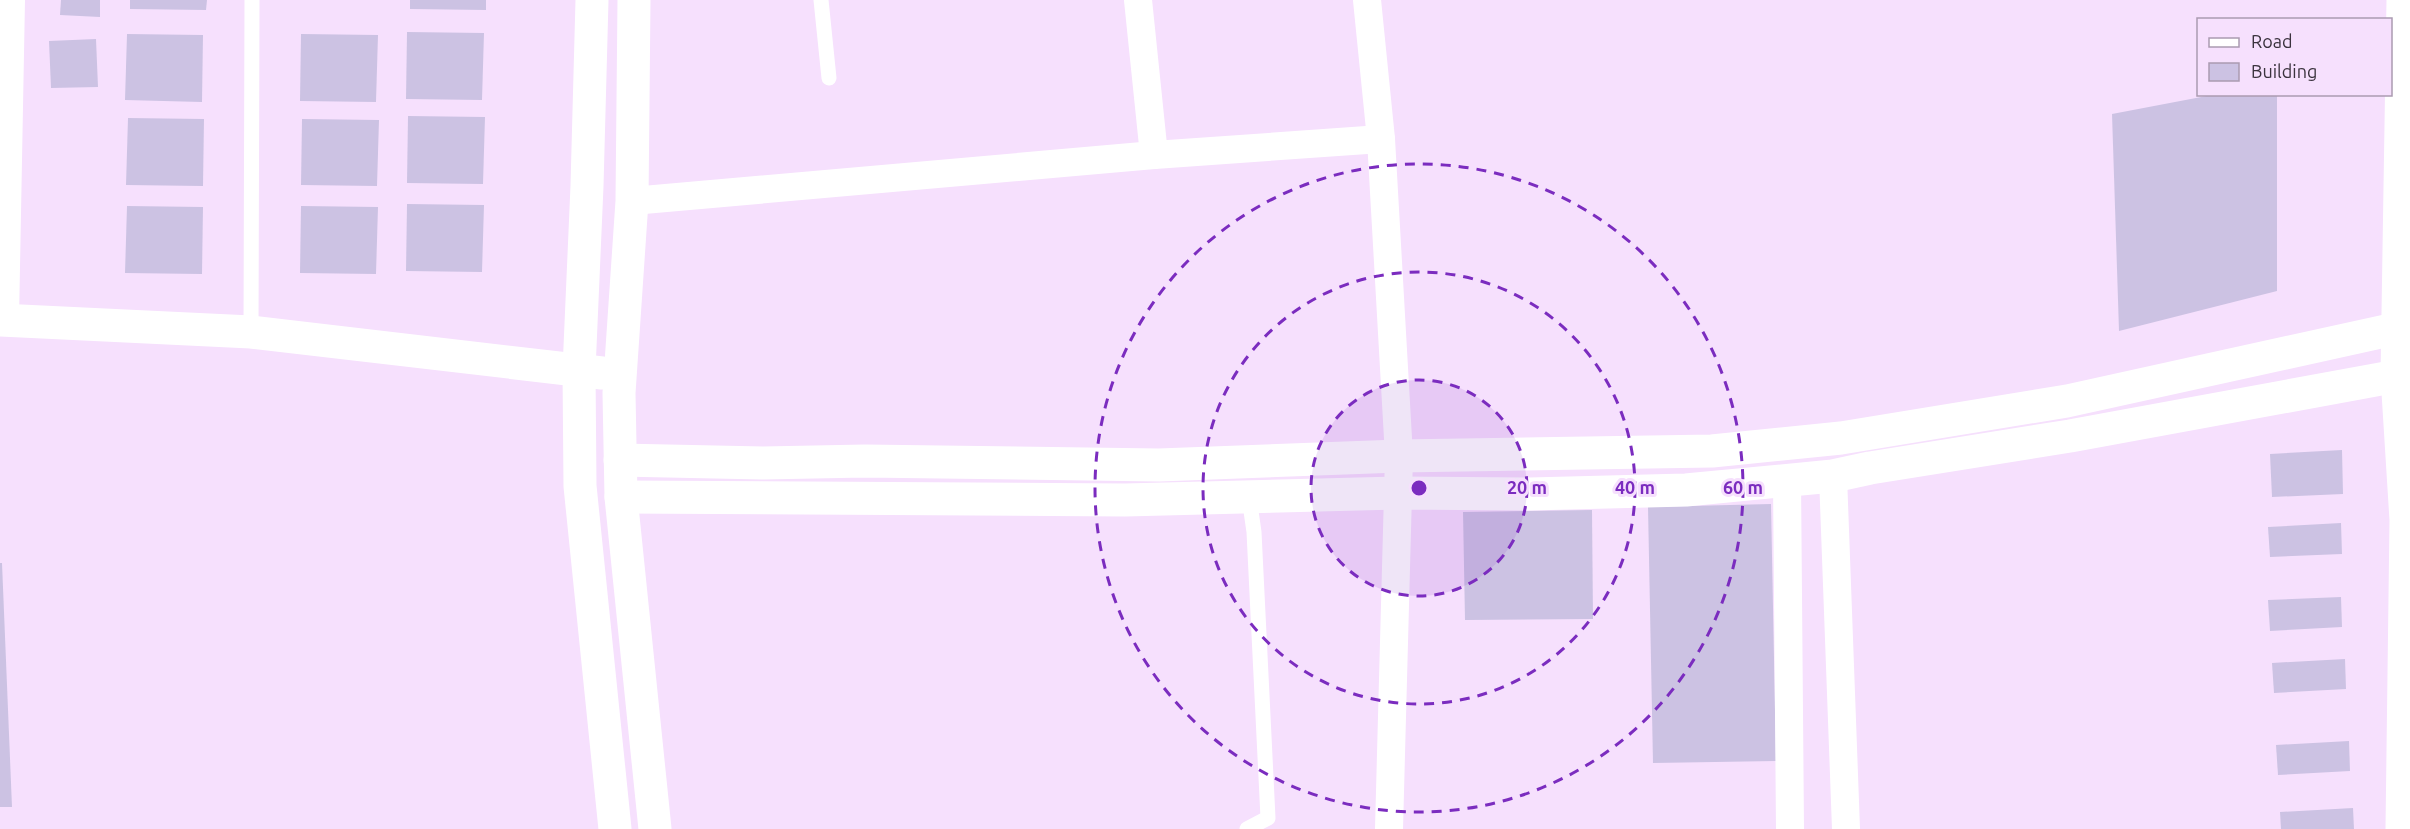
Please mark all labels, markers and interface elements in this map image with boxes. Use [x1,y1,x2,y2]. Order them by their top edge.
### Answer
legend [2197,18,2392,96]
text: Road [2251,31,2293,51]
text: Building [2251,61,2317,81]
text: 20 m [1507,477,1547,497]
text: 40 m [1615,477,1655,497]
text: 60 m [1723,477,1763,497]
centre of rings [1409,478,1429,498]

